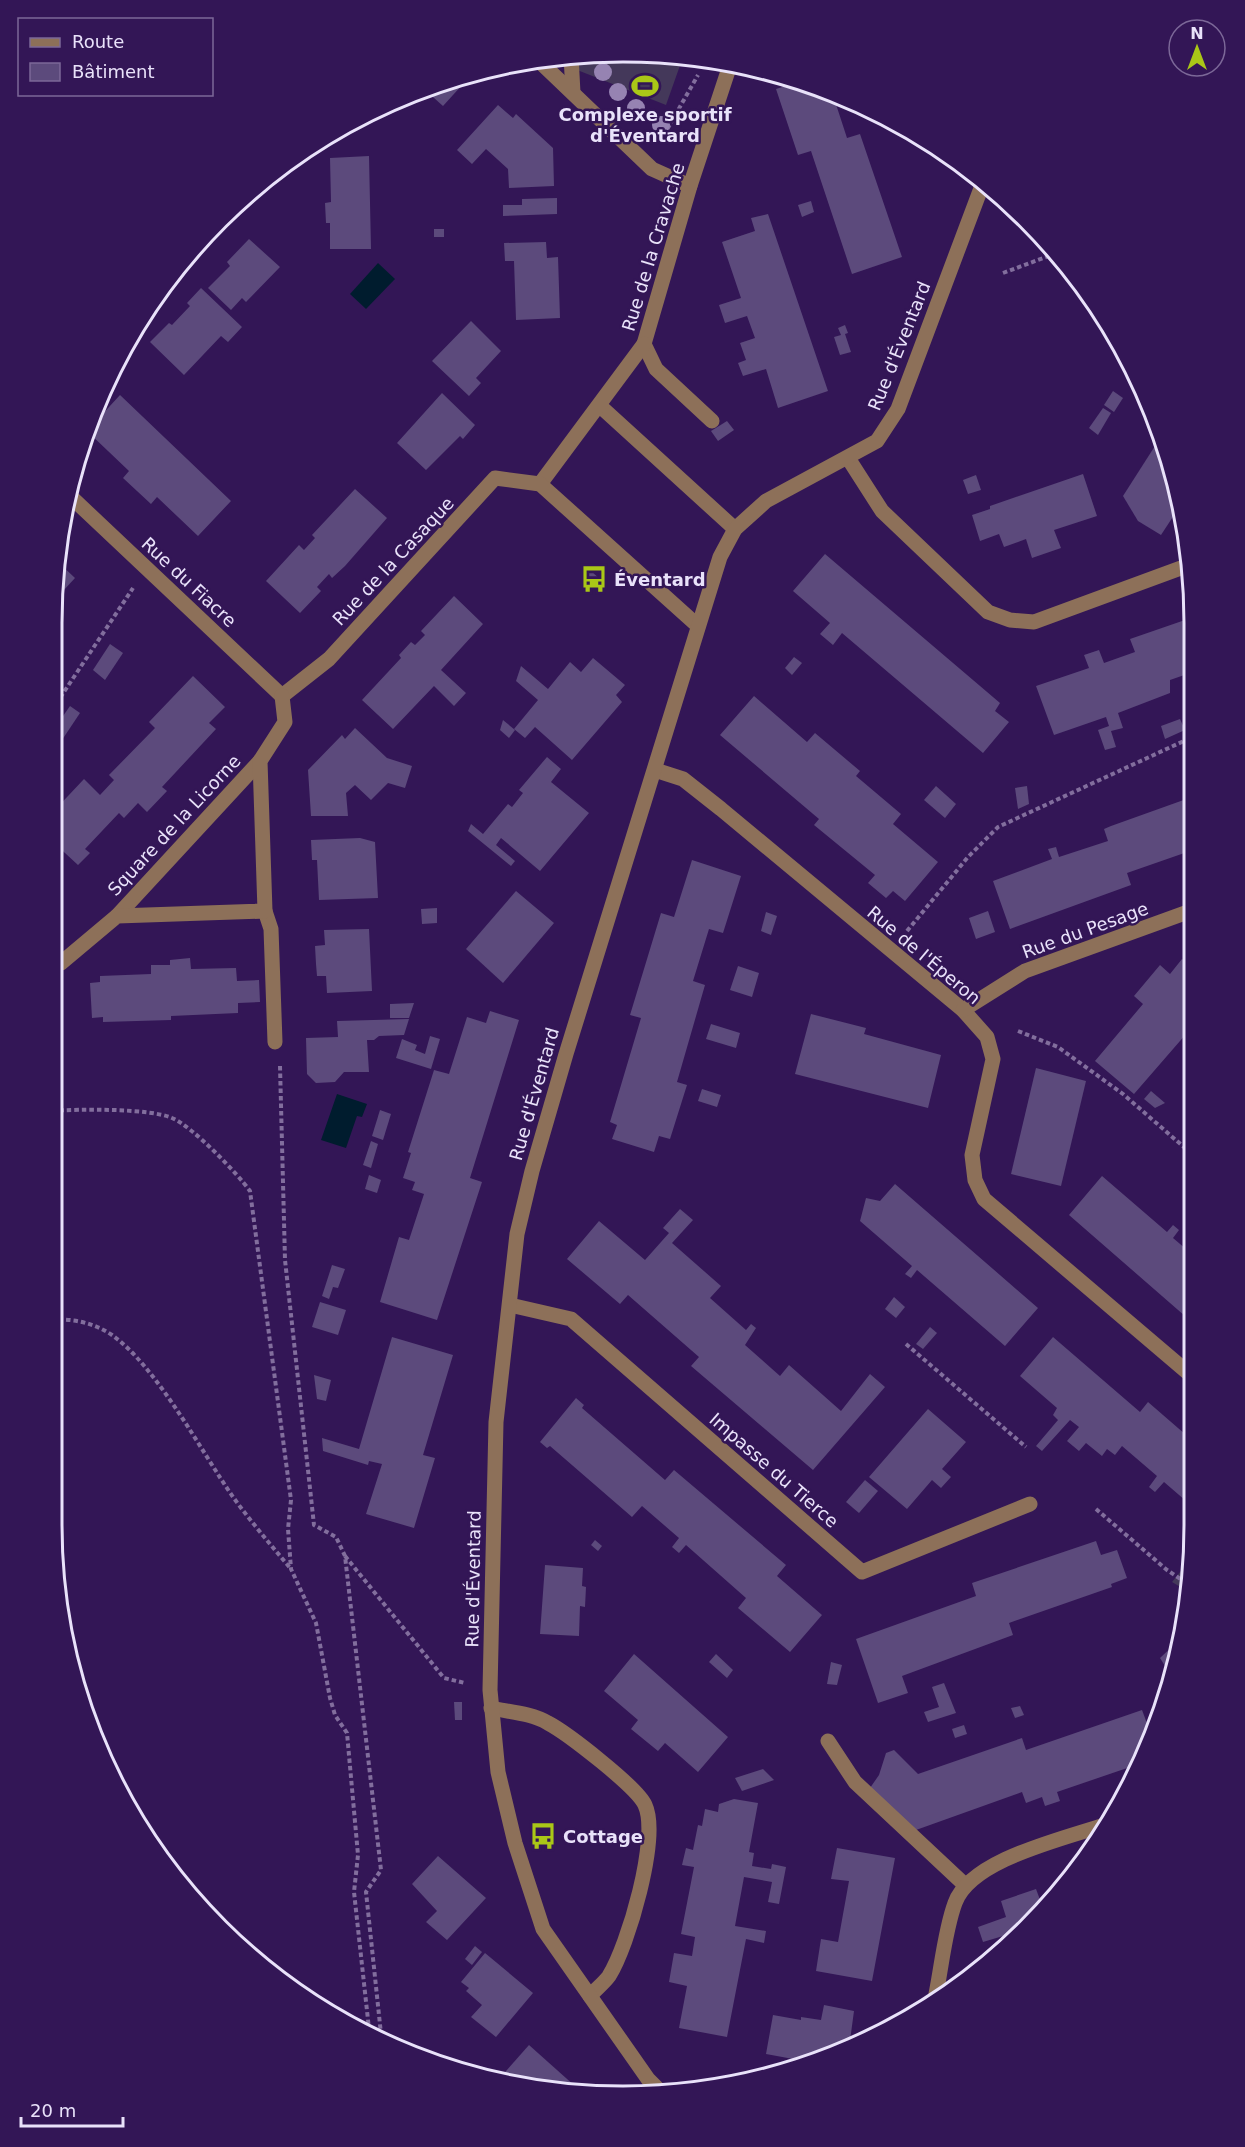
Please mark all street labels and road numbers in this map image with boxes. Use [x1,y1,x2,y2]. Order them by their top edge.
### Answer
street label: Rue de la Cravache [617,160,689,334]
street label: Rue d'Éventard [864,278,934,414]
street label: Rue de la Casaque [328,492,458,630]
street label: Rue du Fiacre [137,533,241,631]
street label: Square de la Licorne [103,750,245,900]
street label: Rue du Pesage [1019,897,1151,963]
street label: Rue de l'Éperon [863,902,985,1008]
street label: Rue d'Éventard [505,1025,563,1163]
street label: Impasse du Tierce [705,1408,843,1532]
street label: Rue d'Éventard [461,1510,485,1648]

